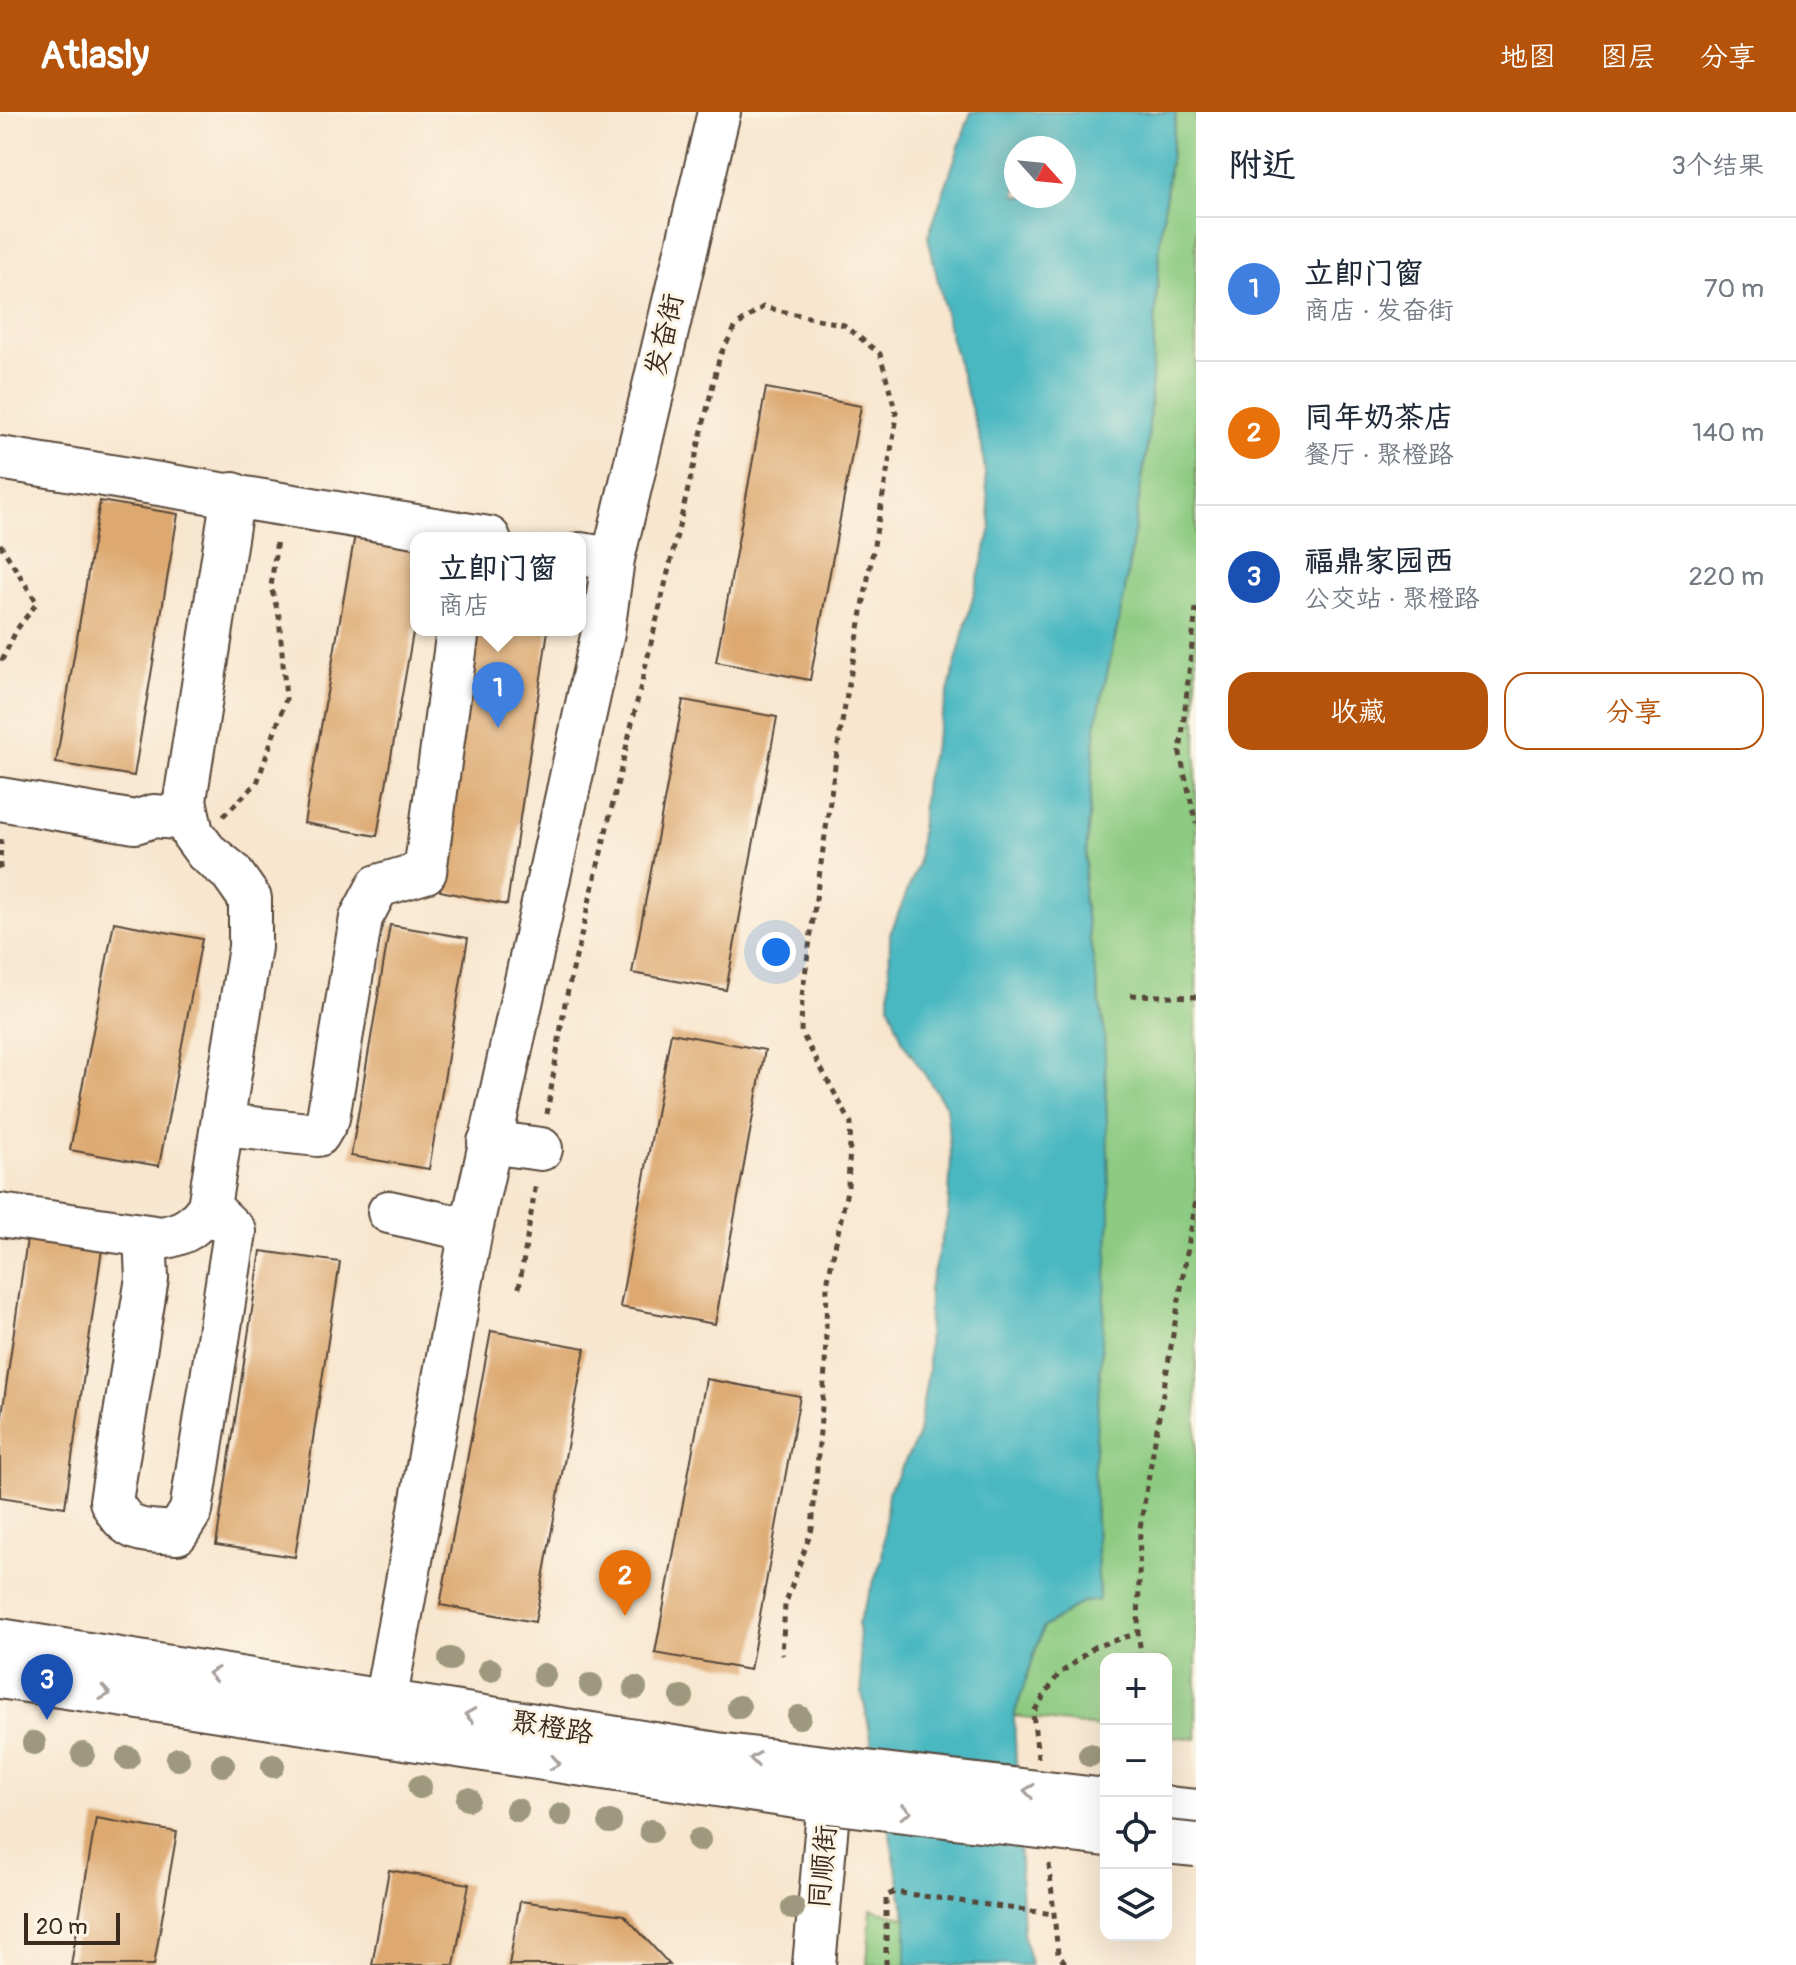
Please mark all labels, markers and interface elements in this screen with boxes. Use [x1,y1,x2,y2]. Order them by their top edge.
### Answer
text: Atlasly [40,32,149,80]
text: 地图 [1500,40,1556,75]
text: 图层 [1600,40,1656,75]
text: 分享 [1700,40,1756,75]
north arrow [1004,136,1076,208]
text: 附近 [1228,144,1296,187]
text: 3个结果 [1671,150,1764,182]
text: 立即门窗 [1304,255,1424,292]
text: 1 [1249,273,1259,305]
text: 70 m [1704,273,1764,305]
street label: 发奋街 [638,290,692,380]
text: 商店 · 发奋街 [1304,295,1454,327]
text: 同年奶茶店 [1304,399,1454,436]
text: 2 [1247,417,1261,449]
text: 140 m [1692,417,1764,449]
text: 餐厅 · 聚橙路 [1304,439,1454,471]
popup [410,532,586,636]
text: 福鼎家园西 [1304,543,1454,580]
text: 立即门窗 [438,550,558,587]
text: 3 [1247,561,1261,593]
text: 220 m [1688,561,1764,593]
text: 公交站 · 聚橙路 [1304,583,1480,615]
text: 商店 [438,590,490,622]
pin: 1 [472,662,524,728]
button: 收藏 [1228,672,1488,750]
button: 分享 [1504,672,1764,750]
your location [756,932,796,972]
pin: 2 [599,1550,651,1616]
map controls [1100,1653,1172,1941]
button: + [1100,1653,1172,1725]
pin: 3 [21,1654,73,1720]
one-way arrow [206,1666,220,1683]
one-way arrow [98,1684,112,1701]
street label: 聚橙路 [508,1704,596,1752]
one-way arrow [463,1707,477,1724]
button: − [1100,1725,1172,1797]
one-way arrow [748,1750,761,1767]
one-way arrow [549,1754,562,1771]
one-way arrow [1022,1783,1035,1800]
button: locate [1100,1797,1172,1869]
one-way arrow [900,1803,913,1820]
street label: 同顺街 [802,1824,844,1910]
button: layers [1100,1869,1172,1941]
scale bar [24,1909,120,1945]
text: 20 m [36,1913,88,1941]

